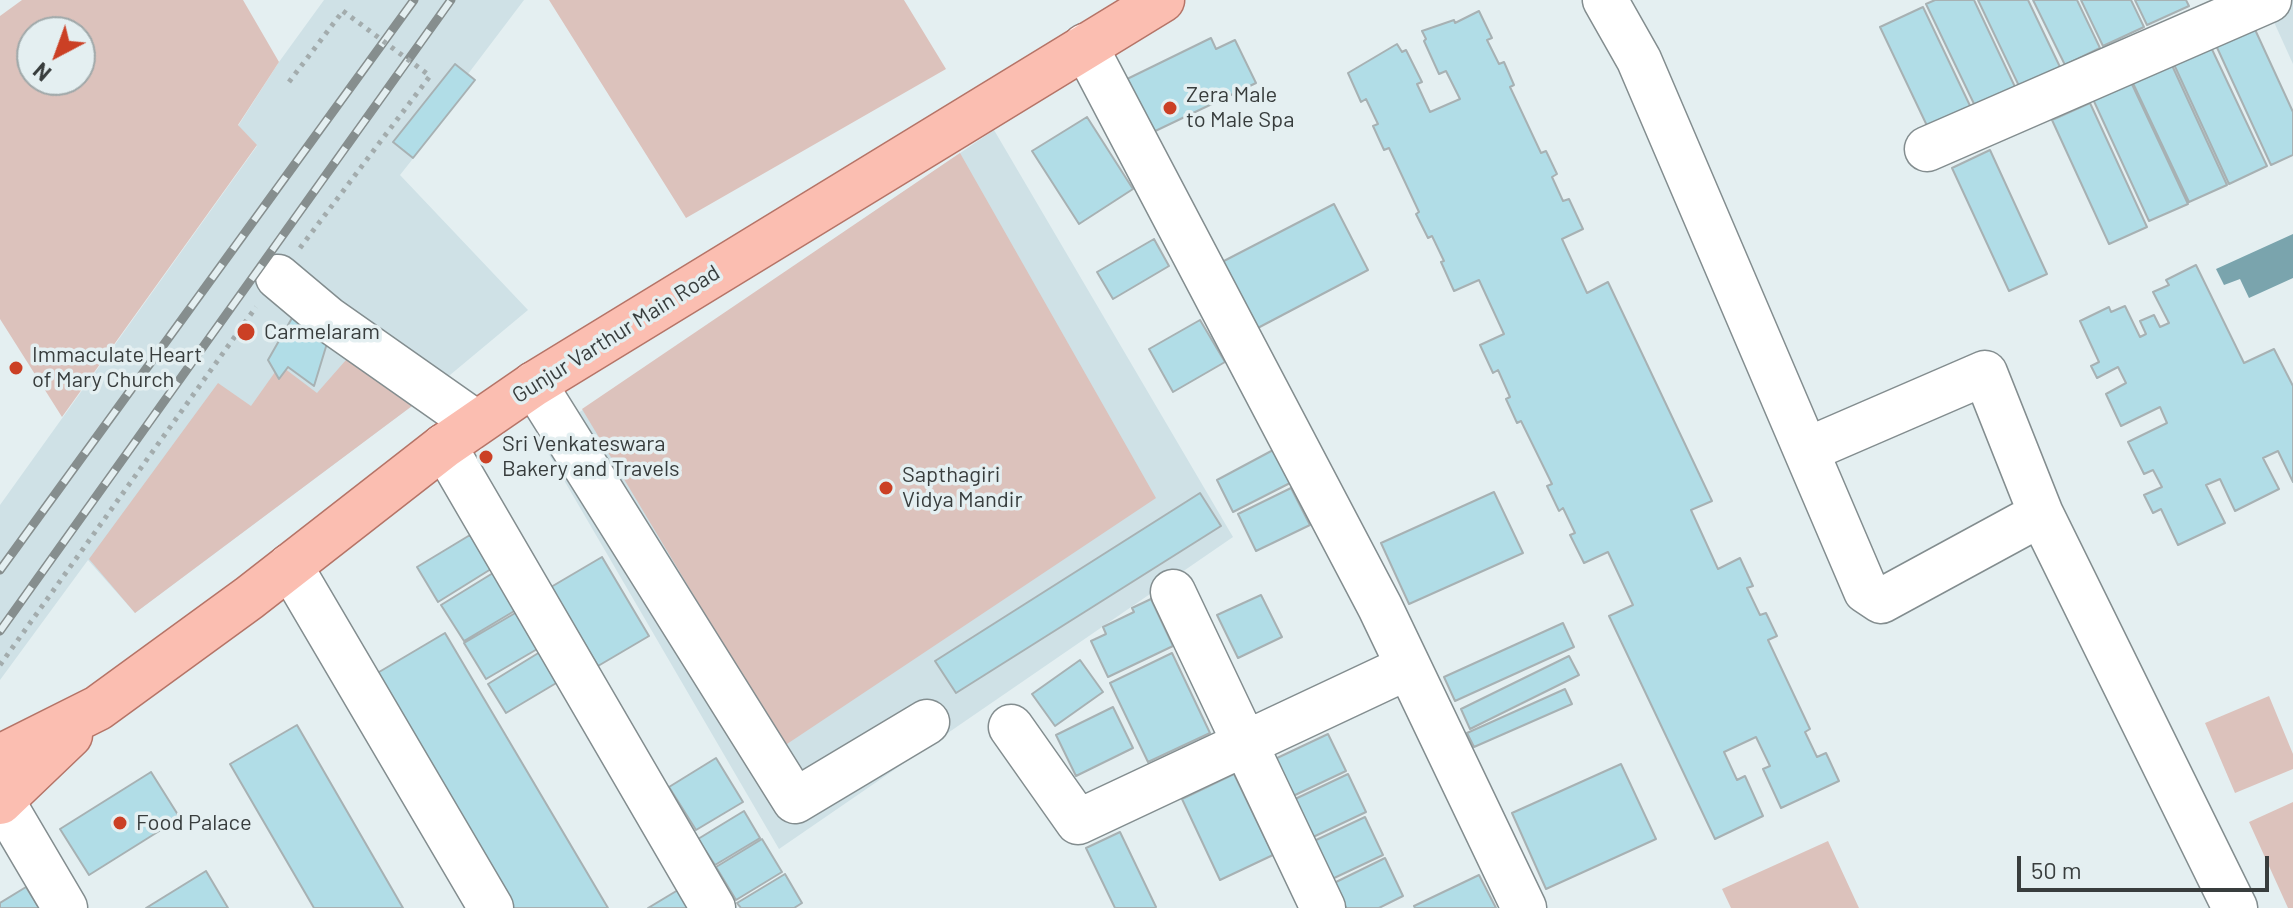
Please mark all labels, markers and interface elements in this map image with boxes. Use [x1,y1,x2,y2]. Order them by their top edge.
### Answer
north arrow [16,16,96,96]
text: N [28,58,56,87]
place label: Zera Male to Male Spa [1186,82,1294,134]
marker: Zera Male to Male Spa [1161,99,1179,117]
street label: Gunjur Varthur Main Road [507,259,725,409]
place label: Carmelaram [264,319,380,345]
marker: Carmelaram [235,321,257,343]
place label: Immaculate Heart of Mary Church [32,342,202,394]
marker: Immaculate Heart of Mary Church [7,359,25,377]
place label: Sri Venkateswara Bakery and Travels [502,431,680,482]
marker: Sri Venkateswara Bakery and Travels [477,448,495,466]
place label: Sapthagiri Vidya Mandir [902,462,1022,514]
marker: Sapthagiri Vidya Mandir [877,479,895,497]
place label: Food Palace [136,810,252,836]
marker: Food Palace [111,814,129,832]
scale bar [2021,840,2273,890]
text: 50 m [2031,855,2082,884]

